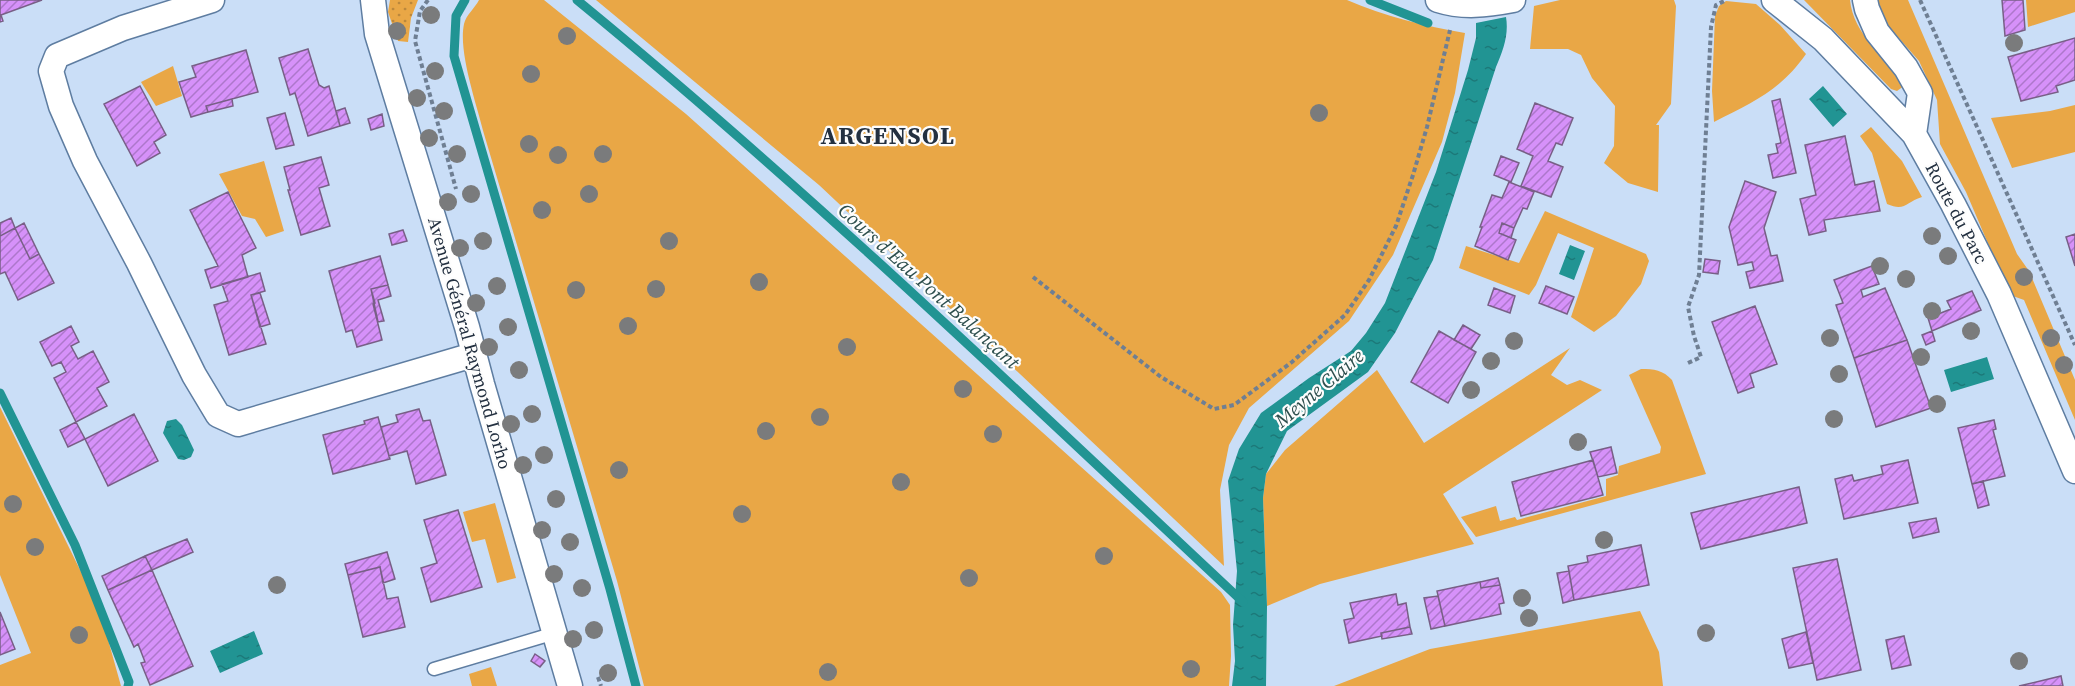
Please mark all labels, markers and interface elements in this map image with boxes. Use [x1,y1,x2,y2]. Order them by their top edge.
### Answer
district label: ARGENSOL [821,119,955,152]
street label: Route du Parc [1920,158,1994,268]
water label: Cours d'Eau Pont Balançant [832,197,1027,376]
street label: Avenue Général Raymond Lorho [422,214,518,472]
water label: Meyne Claire [1267,342,1370,434]

